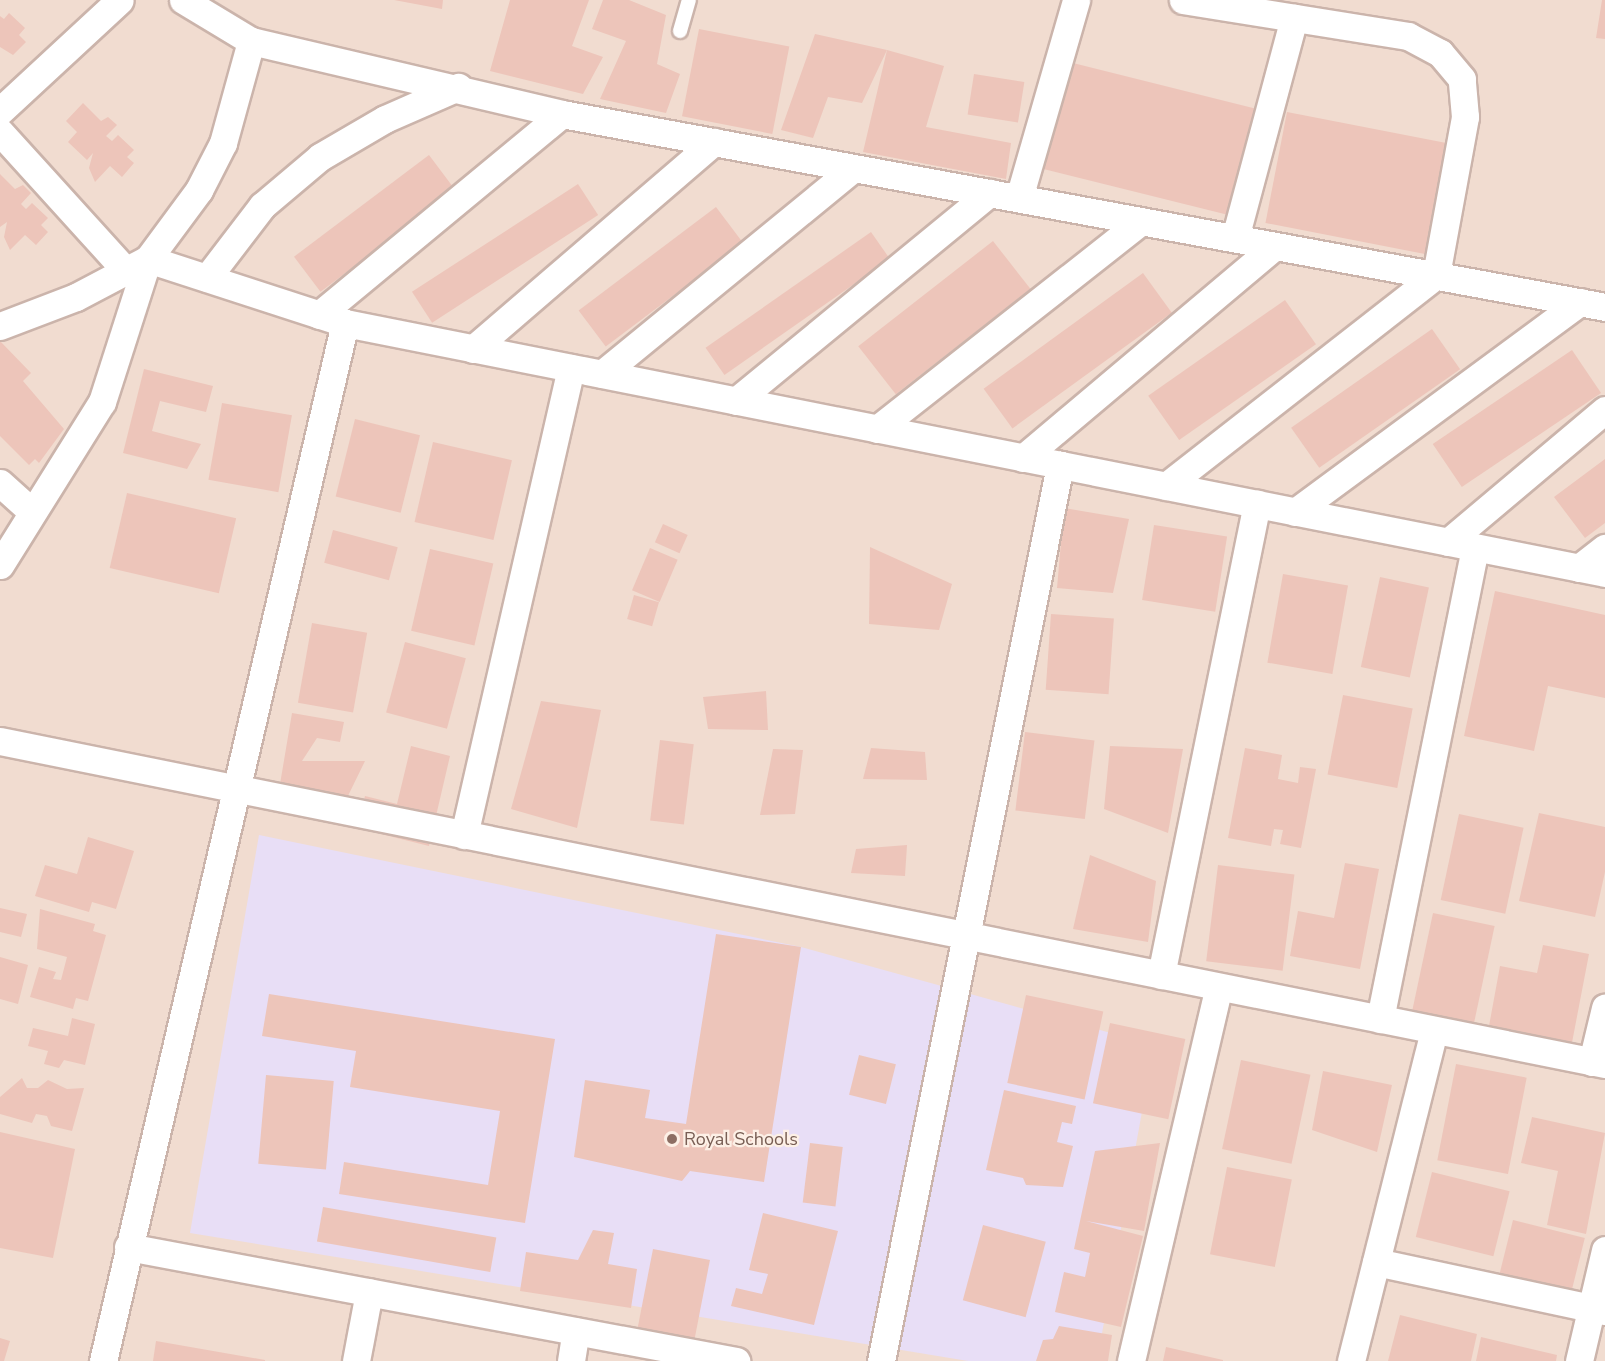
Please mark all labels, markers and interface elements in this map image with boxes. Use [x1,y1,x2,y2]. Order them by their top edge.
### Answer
place label: Royal Schools [684,1128,798,1150]
marker: Royal Schools [665,1132,679,1146]

